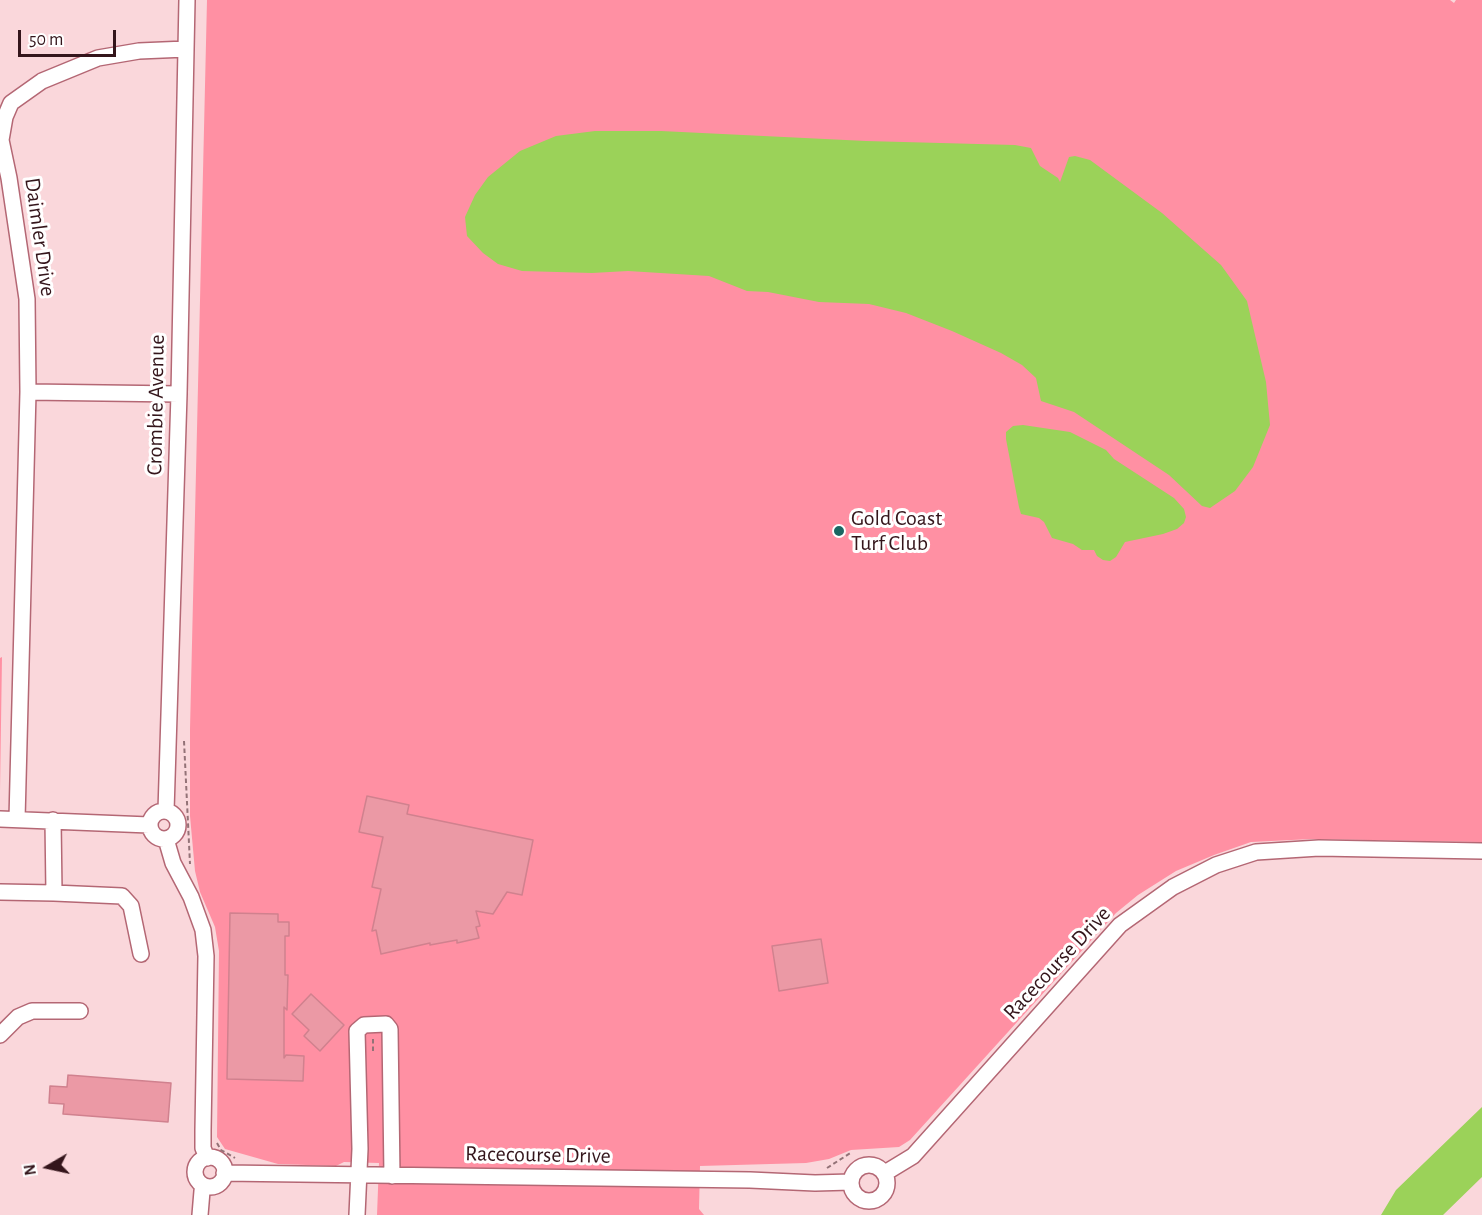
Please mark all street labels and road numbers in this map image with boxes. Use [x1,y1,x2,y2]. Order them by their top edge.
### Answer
street label: Daimler Drive [19,176,61,298]
street label: Crombie Avenue [142,334,170,476]
street label: Racecourse Drive [998,901,1116,1025]
street label: Racecourse Drive [465,1141,611,1169]

